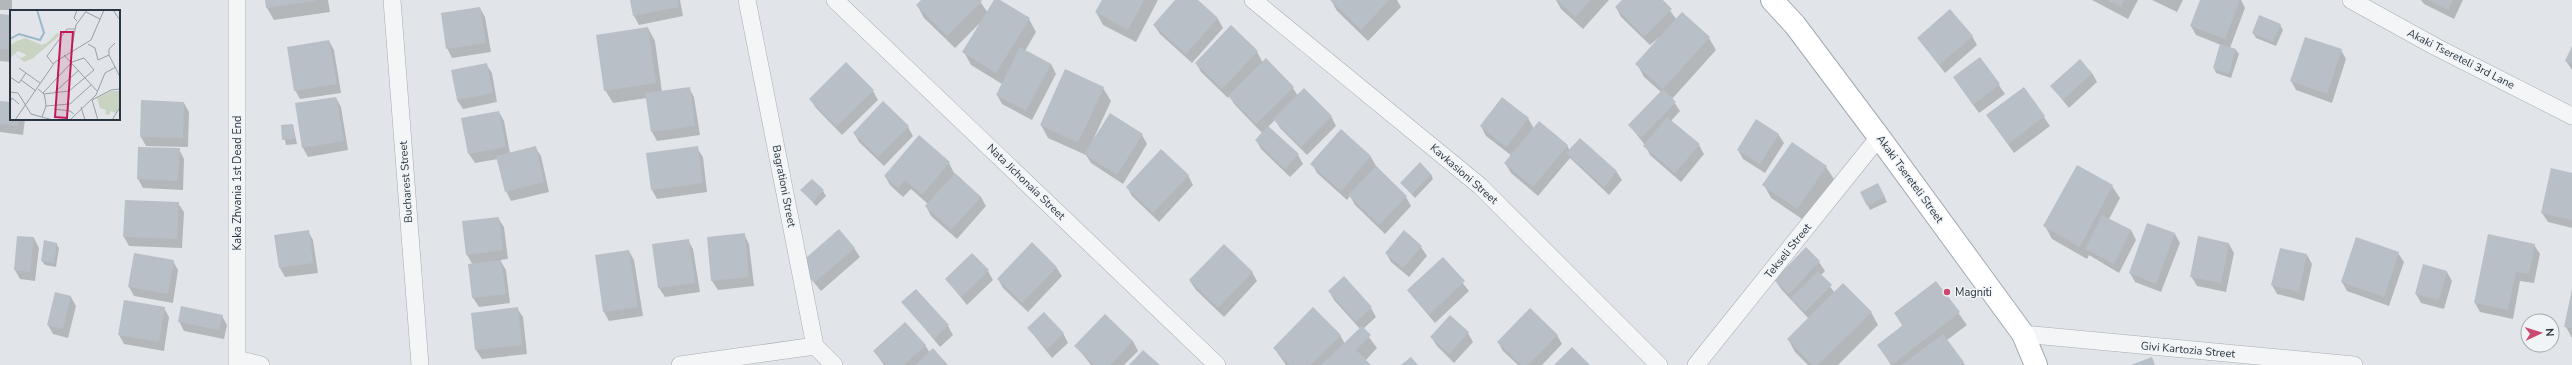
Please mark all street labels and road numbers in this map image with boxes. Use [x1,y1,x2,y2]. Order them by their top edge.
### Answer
street label: Akaki Tsereteli 3rd Lane [2405,25,2517,93]
street label: Kaka Zhvania 1st Dead End [230,116,245,251]
street label: Akaki Tsereteli Street [1873,132,1947,226]
street label: Bucharest Street [396,140,416,224]
street label: Kavkasioni Street [1427,140,1501,208]
street label: Nata Jichonaia Street [984,141,1068,223]
street label: Bagrationi Street [769,144,799,229]
street label: Tekseli Street [1761,220,1815,282]
street label: Givi Kartozia Street [2140,338,2236,362]

